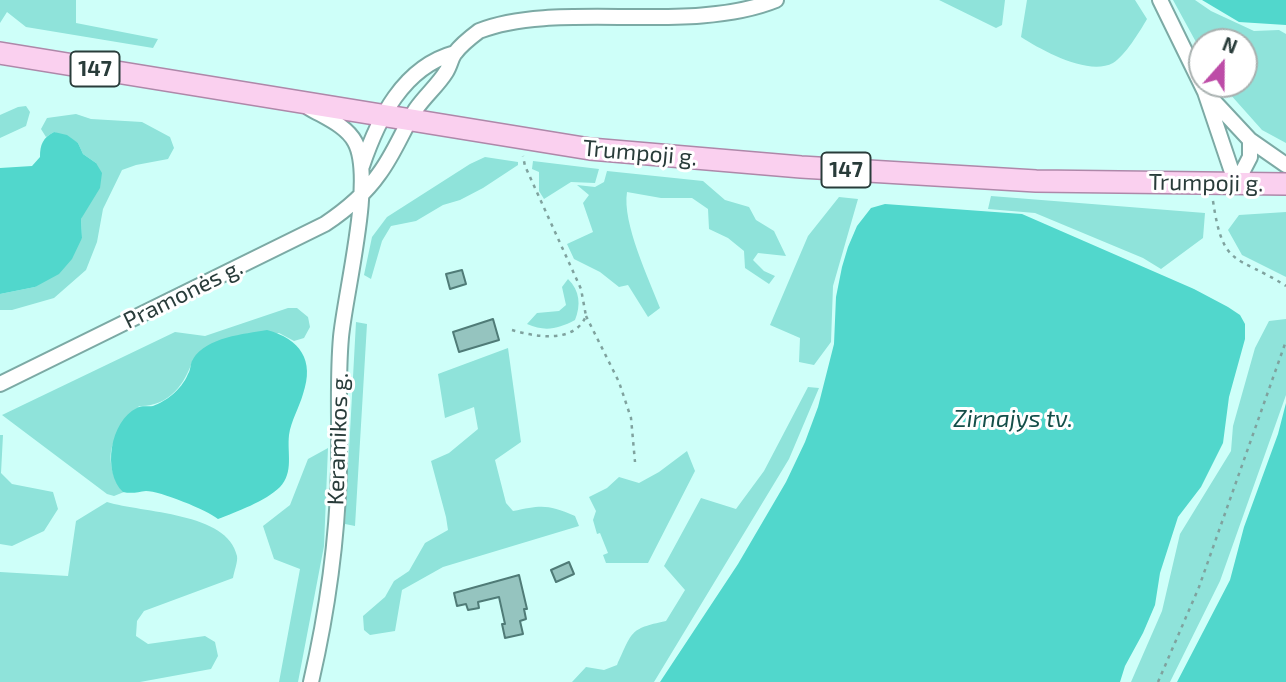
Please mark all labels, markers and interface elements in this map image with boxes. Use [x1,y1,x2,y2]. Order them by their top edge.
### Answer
north arrow [1188,28,1258,98]
text: N [1219,32,1241,58]
road number: 147 [70,52,119,86]
street label: Trumpoji g. [582,134,698,172]
road number: 147 [822,152,870,188]
street label: Trumpoji g. [1148,168,1264,198]
street label: Pramonės g. [119,253,247,335]
street label: Keramikos g. [322,372,354,506]
water label: Zirnajys tv. [953,405,1073,433]

